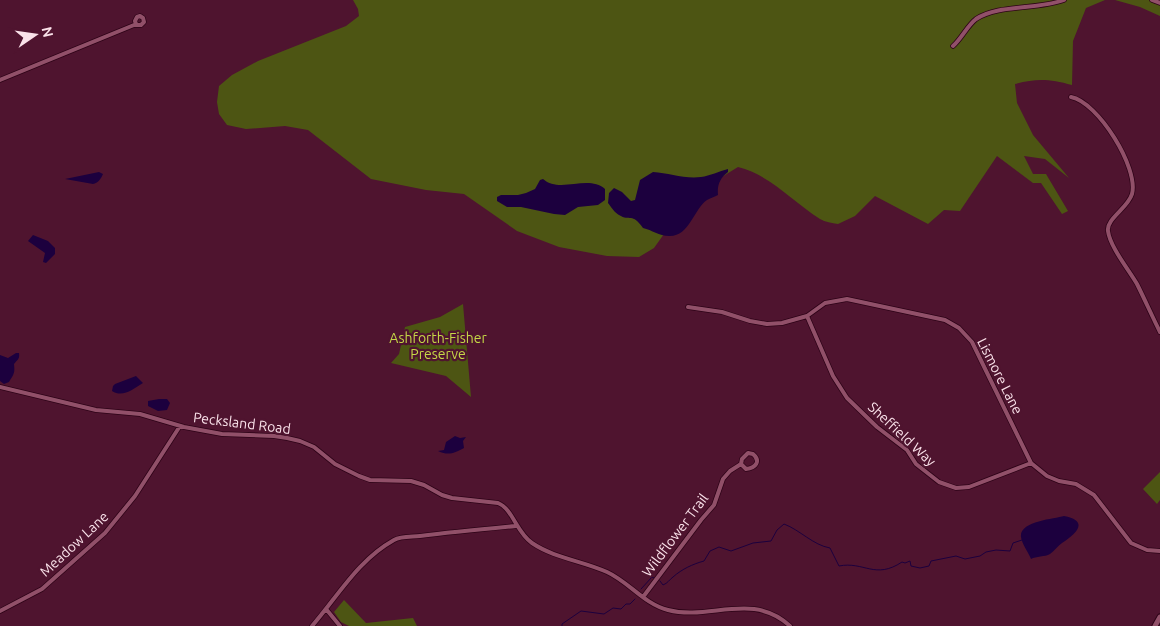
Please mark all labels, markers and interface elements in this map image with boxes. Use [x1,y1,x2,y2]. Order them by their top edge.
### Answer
north arrow [10,10,60,60]
text: N [39,25,57,39]
park label: Ashforth-Fisher Preserve [389,330,487,362]
street label: Lismore Lane [974,335,1026,417]
street label: Sheffield Way [865,399,939,470]
street label: Pecksland Road [192,409,292,437]
street label: Wildflower Trail [639,490,712,580]
street label: Meadow Lane [37,508,111,580]

